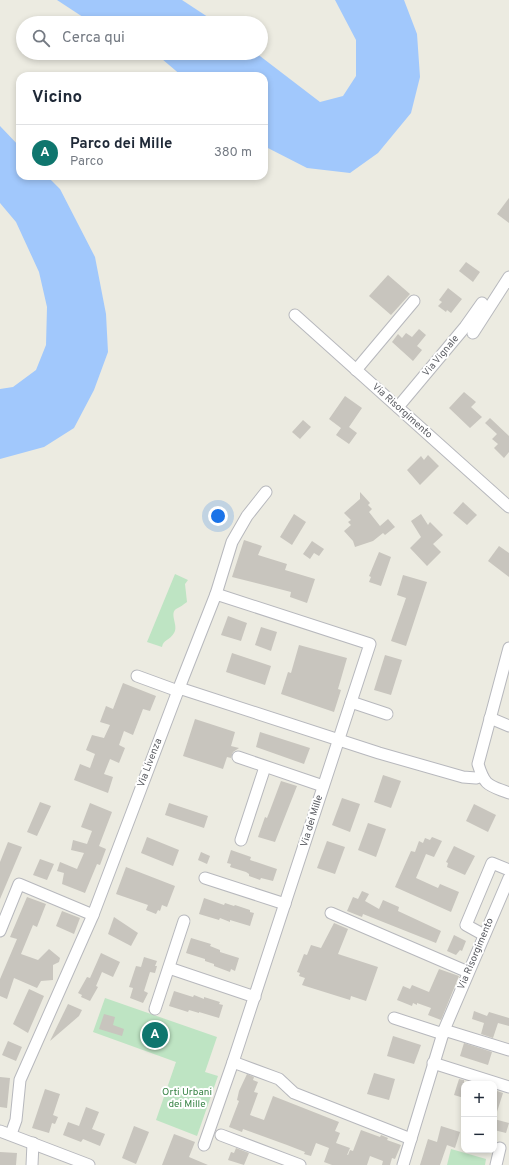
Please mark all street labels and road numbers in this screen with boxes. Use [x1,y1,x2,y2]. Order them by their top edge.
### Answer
street label: Via Vignale [420,333,462,379]
street label: Via Risorgimento [369,381,435,442]
street label: Via Livenza [135,737,165,789]
street label: Via dei Mille [298,793,326,849]
street label: Via Risorgimento [455,916,497,992]

